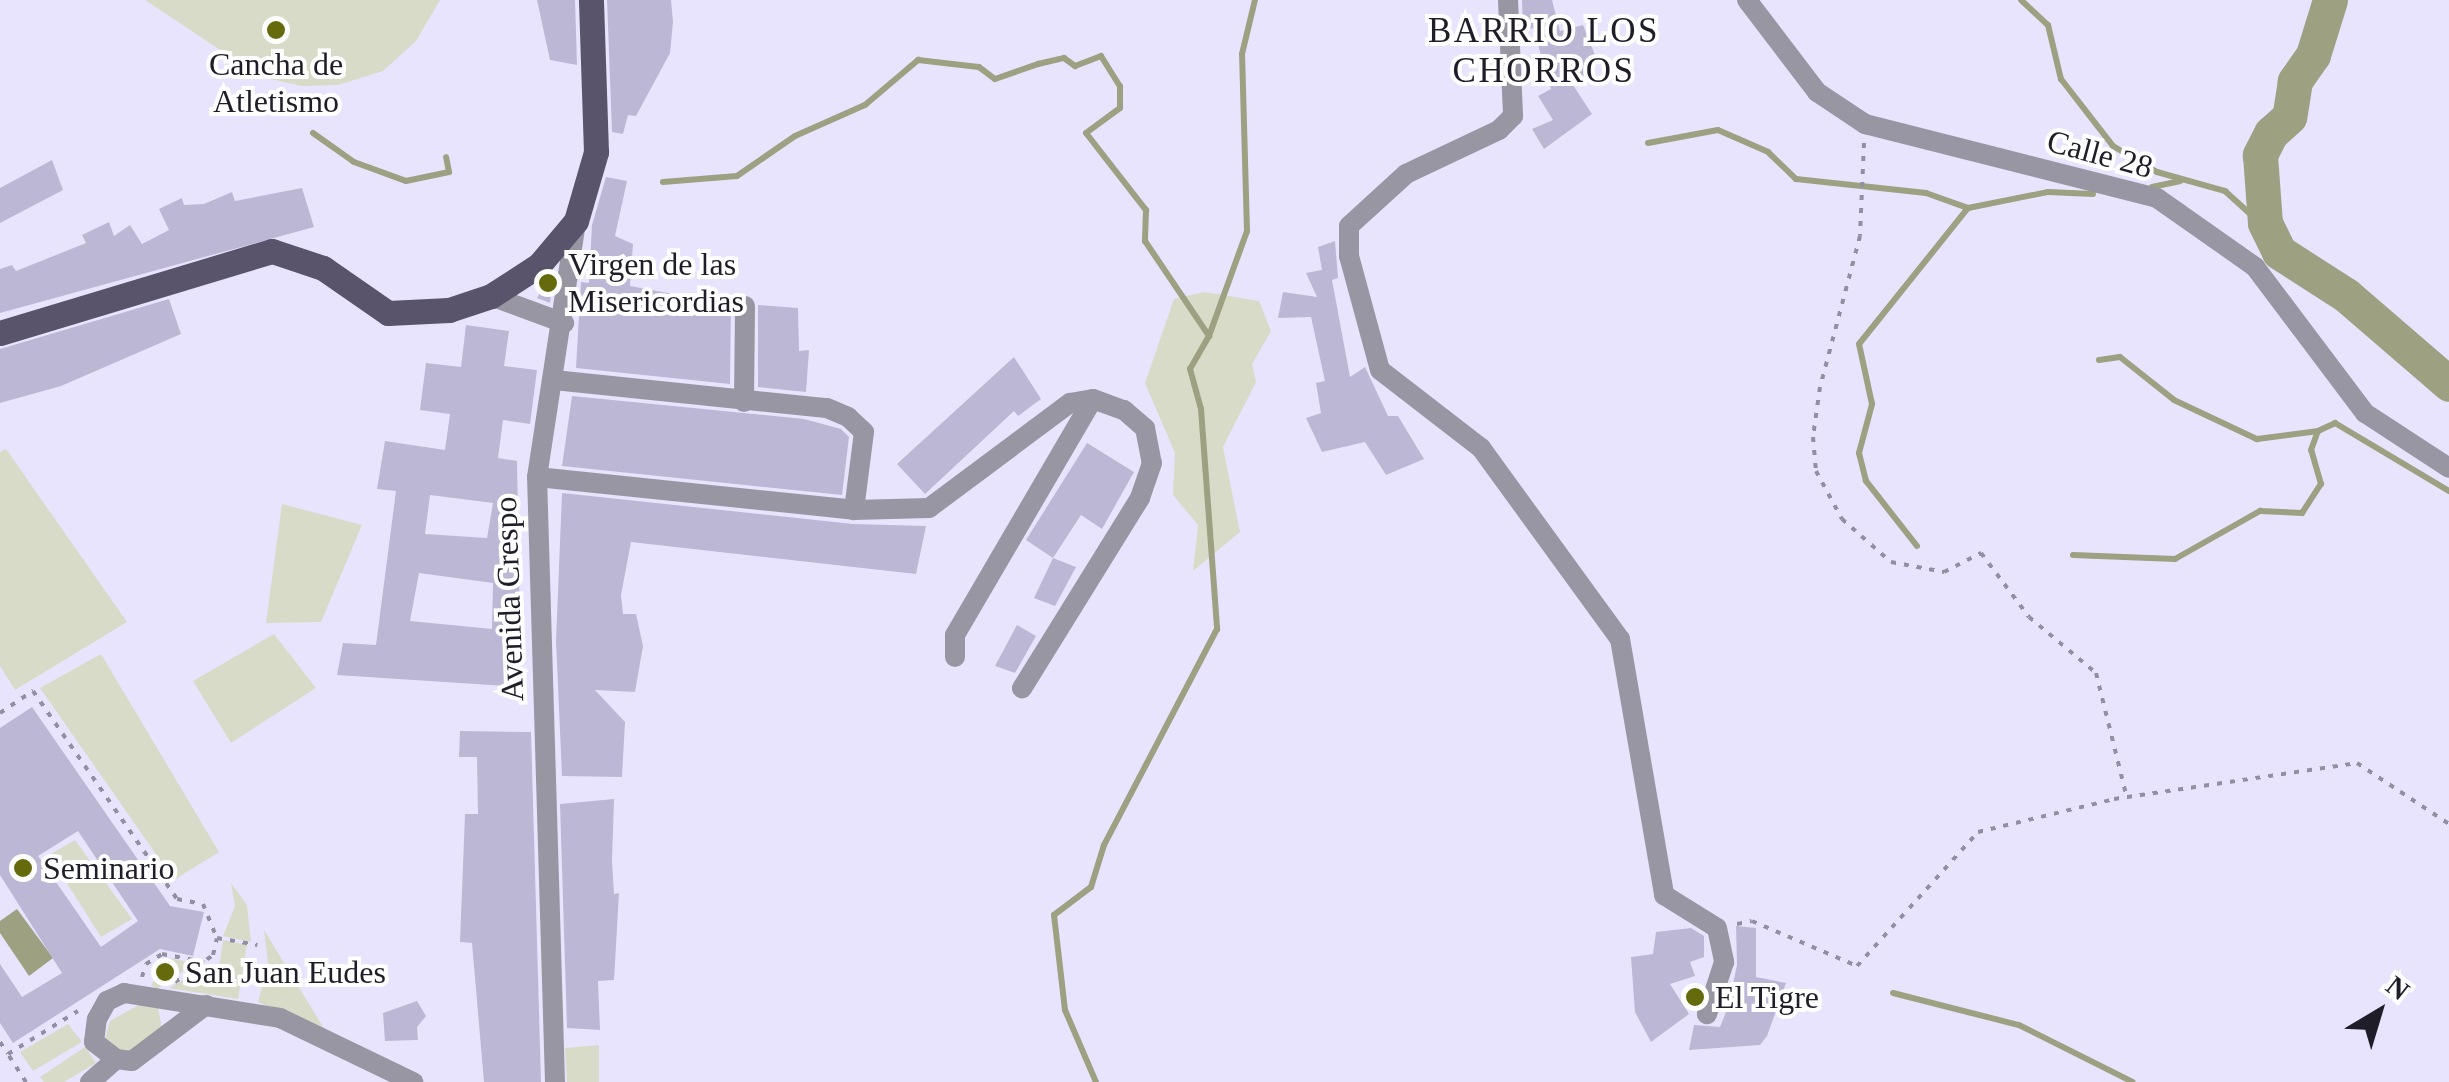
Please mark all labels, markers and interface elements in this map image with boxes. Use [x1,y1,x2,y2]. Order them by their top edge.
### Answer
district label: BARRIO LOS CHORROS [1428,10,1660,92]
marker: Cancha de Atletismo [265,19,287,41]
place label: Cancha de Atletismo [209,46,343,121]
street label: Calle 28 [2043,122,2157,186]
place label: Virgen de las Misericordias [568,246,744,321]
marker: Virgen de las Misericordias [537,272,559,294]
street label: Avenida Crespo [486,496,532,702]
place label: Seminario [43,849,175,887]
marker: Seminario [12,857,34,879]
place label: San Juan Eudes [185,953,386,991]
marker: San Juan Eudes [154,961,176,983]
north arrow [2329,962,2429,1062]
text: N [2380,970,2415,1006]
place label: El Tigre [1715,978,1820,1016]
marker: El Tigre [1684,986,1706,1008]

